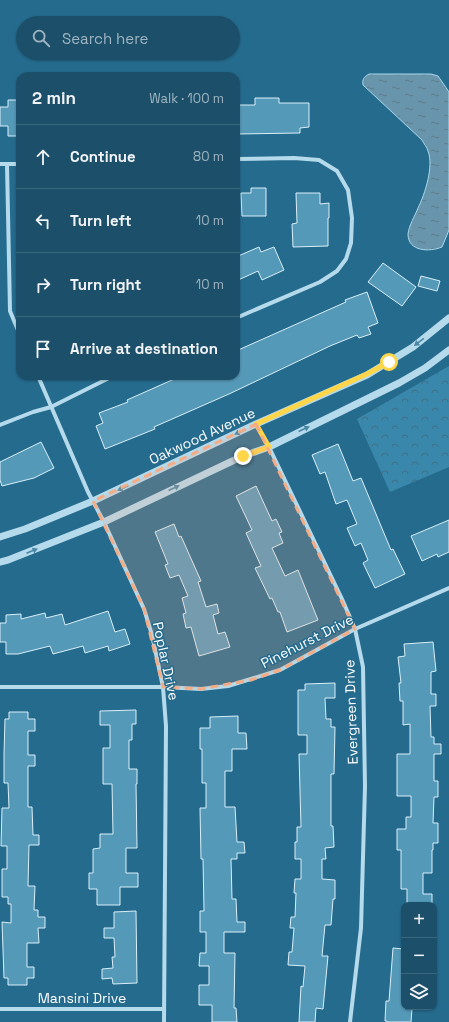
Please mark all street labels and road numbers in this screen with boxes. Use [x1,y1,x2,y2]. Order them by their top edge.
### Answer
street label: Oakwood Avenue [146,403,258,469]
street label: Pinehurst Drive [258,610,356,672]
street label: Poplar Drive [149,620,183,702]
street label: Evergreen Drive [340,659,362,765]
street label: Mansini Drive [38,989,126,1007]

